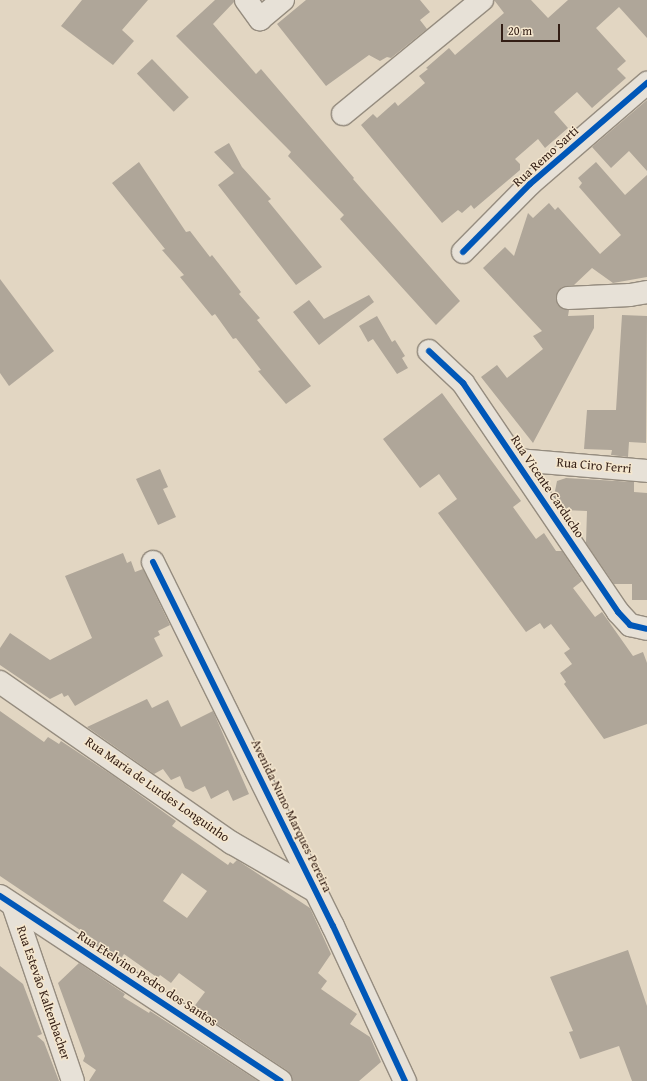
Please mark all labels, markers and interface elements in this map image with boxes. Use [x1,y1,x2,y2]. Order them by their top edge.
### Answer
scale bar [503,16,562,42]
text: 20 m [508,22,532,39]
street label: Rua Remo Sarti [510,123,582,191]
street label: Rua Vicente Carducho [507,433,587,541]
street label: Rua Ciro Ferri [556,455,632,477]
street label: Rua Maria de Lurdes Longuinho [82,734,232,846]
street label: Avenida Nuno Marques Pereira [247,737,335,895]
street label: Rua Estevão Kaltenbacher [13,924,73,1062]
street label: Rua Etelvino Pedro dos Santos [74,928,220,1030]

